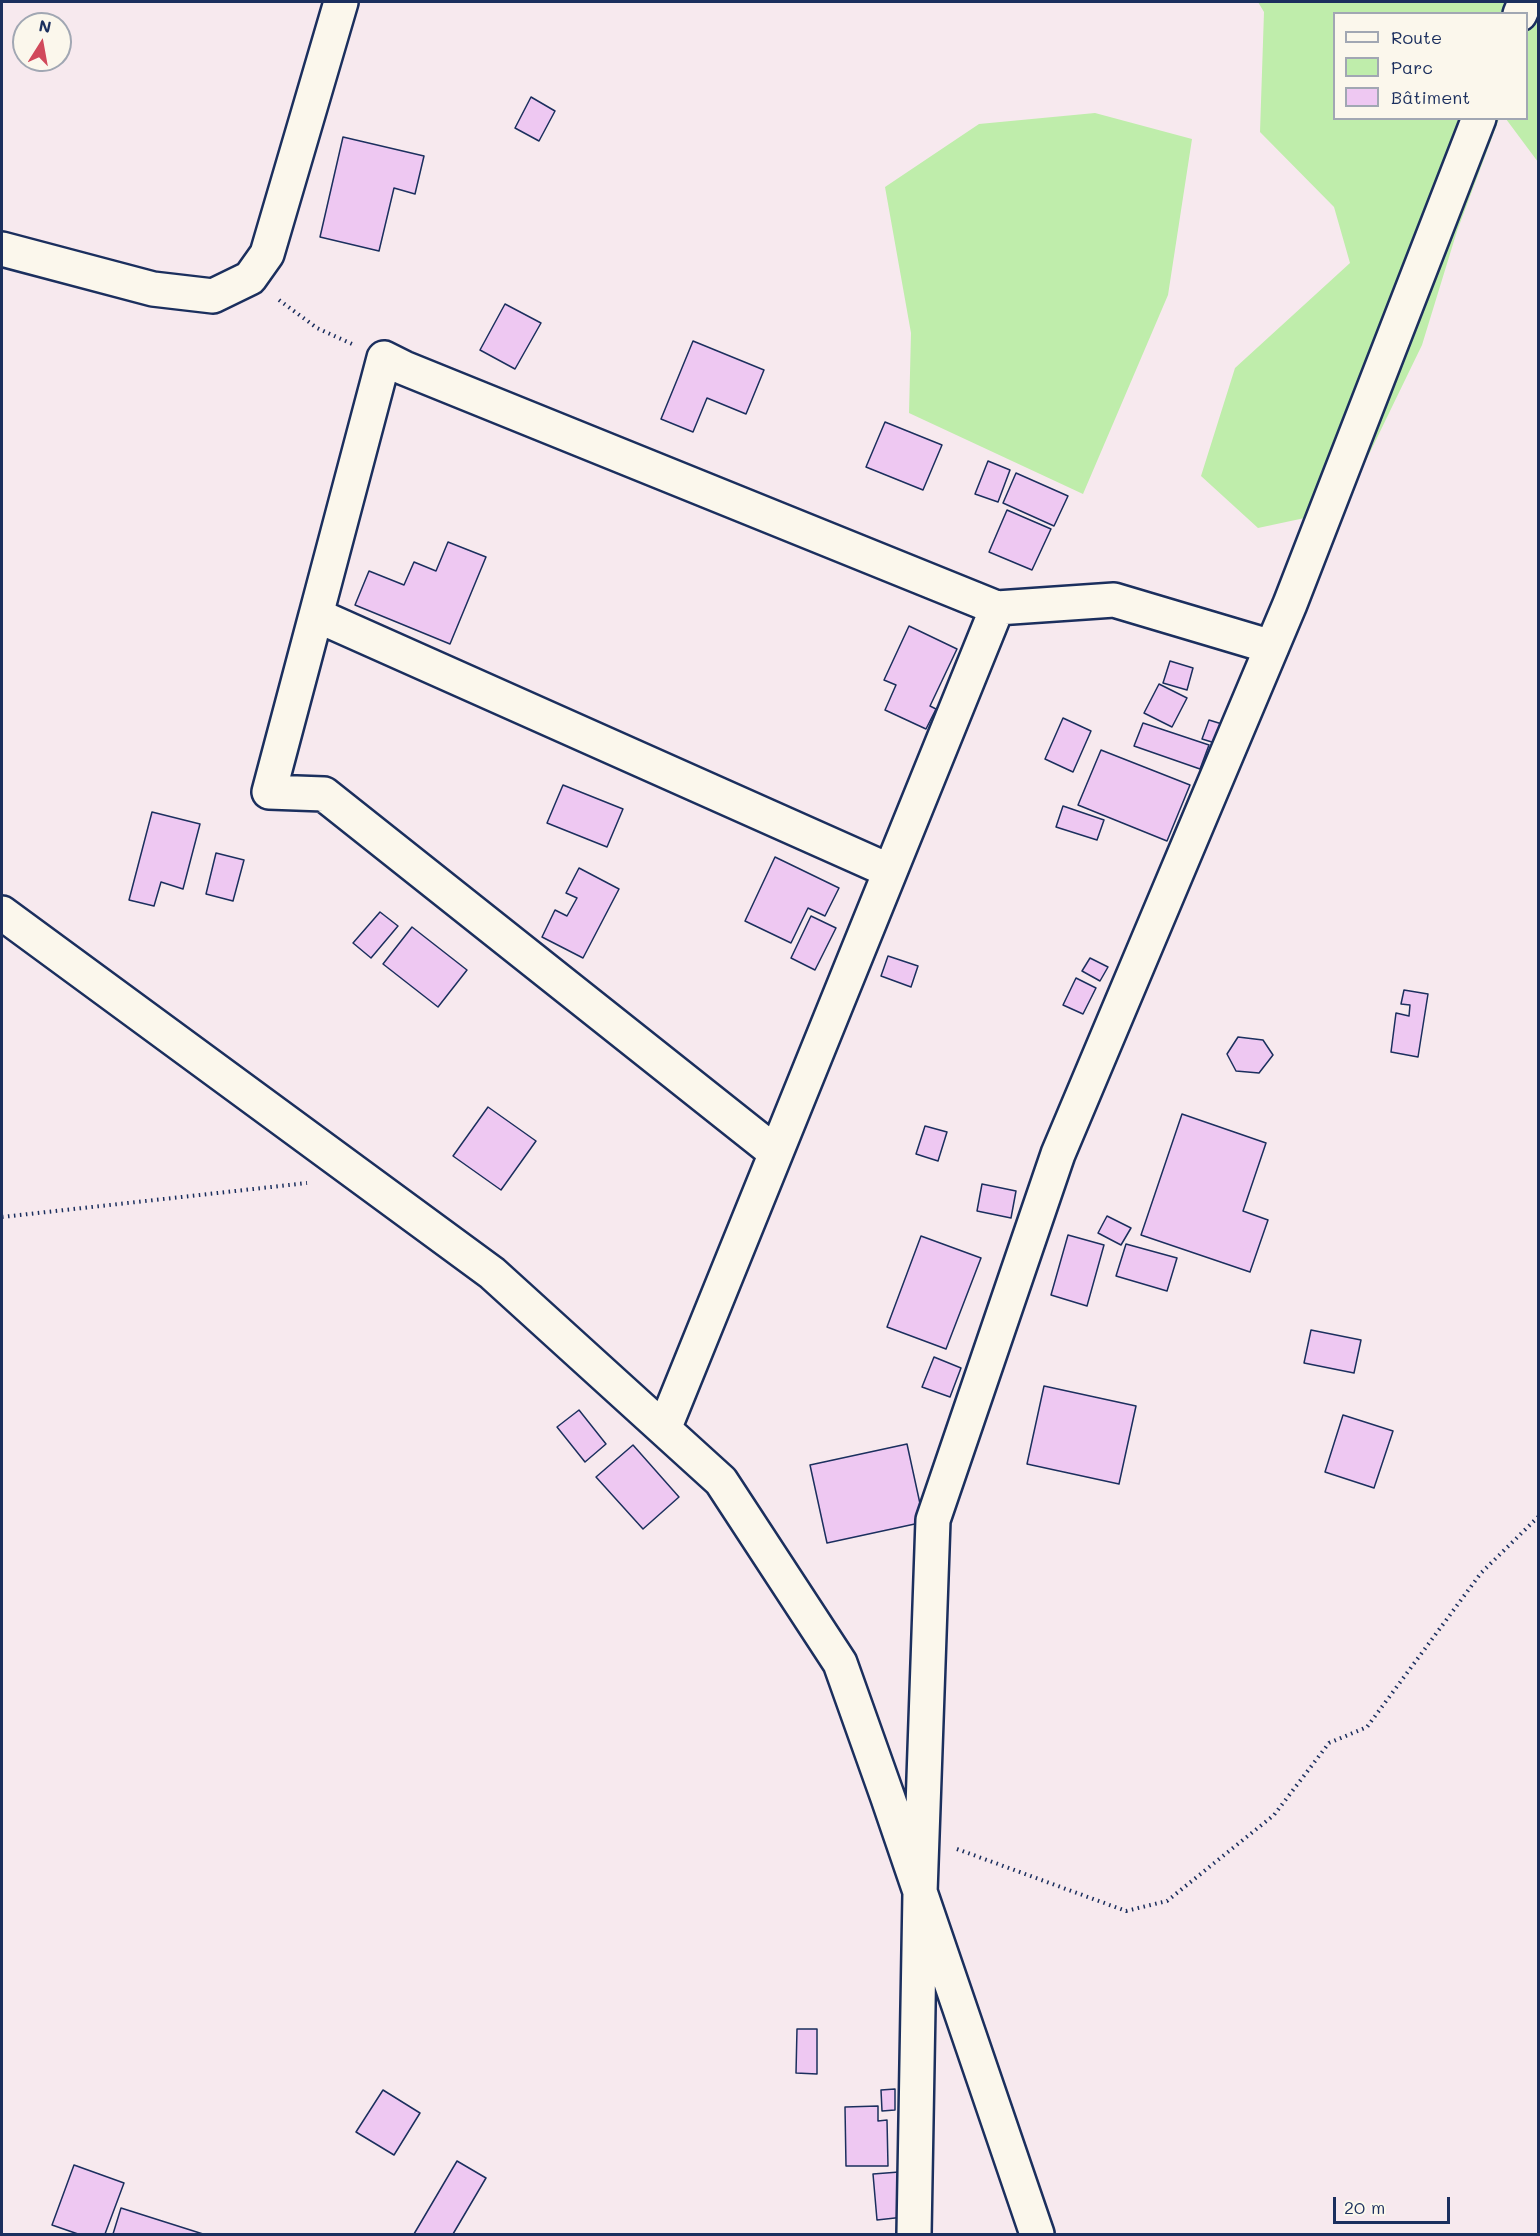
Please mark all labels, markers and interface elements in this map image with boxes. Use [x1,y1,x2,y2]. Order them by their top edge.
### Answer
north arrow [12,12,72,72]
legend [1333,12,1528,120]
text: N [37,14,53,37]
text: Route [1391,25,1442,49]
text: Parc [1391,55,1433,79]
text: Bâtiment [1391,85,1470,109]
scale bar [1336,2185,1453,2223]
text: 20 m [1344,2195,1385,2219]

